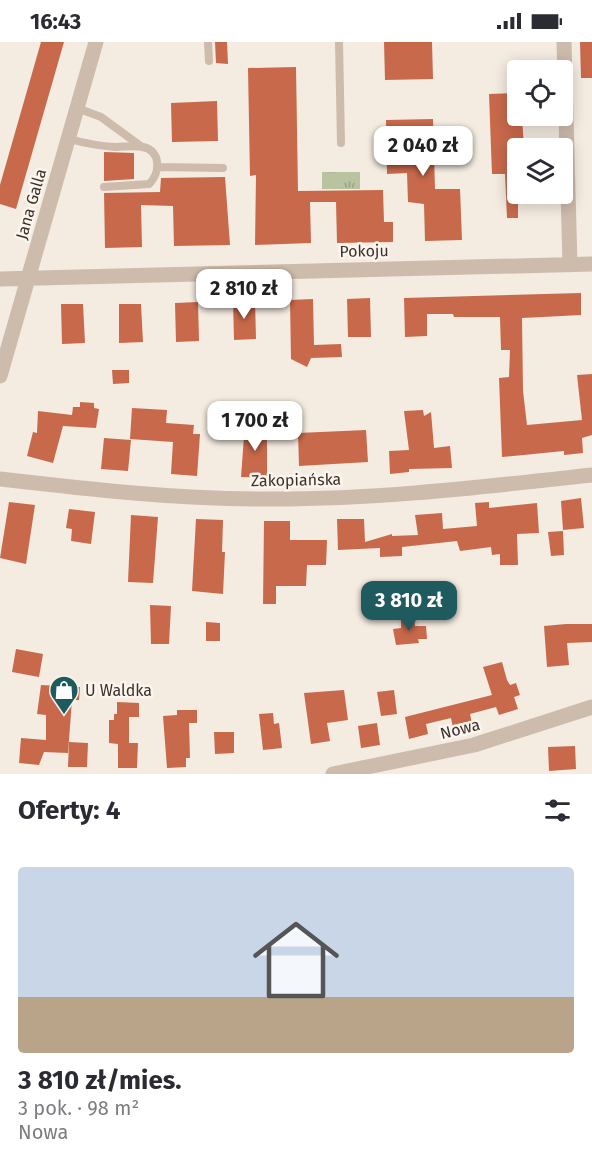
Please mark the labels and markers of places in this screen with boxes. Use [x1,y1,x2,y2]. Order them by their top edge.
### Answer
pin: 2 040 zł [361,126,485,177]
pin: 2 810 zł [182,269,306,320]
pin: 1 700 zł [193,401,317,452]
pin: 3 810 zł [347,581,471,632]
shop icon: U Waldka [48,674,80,716]
place label: U Waldka [85,681,152,700]

